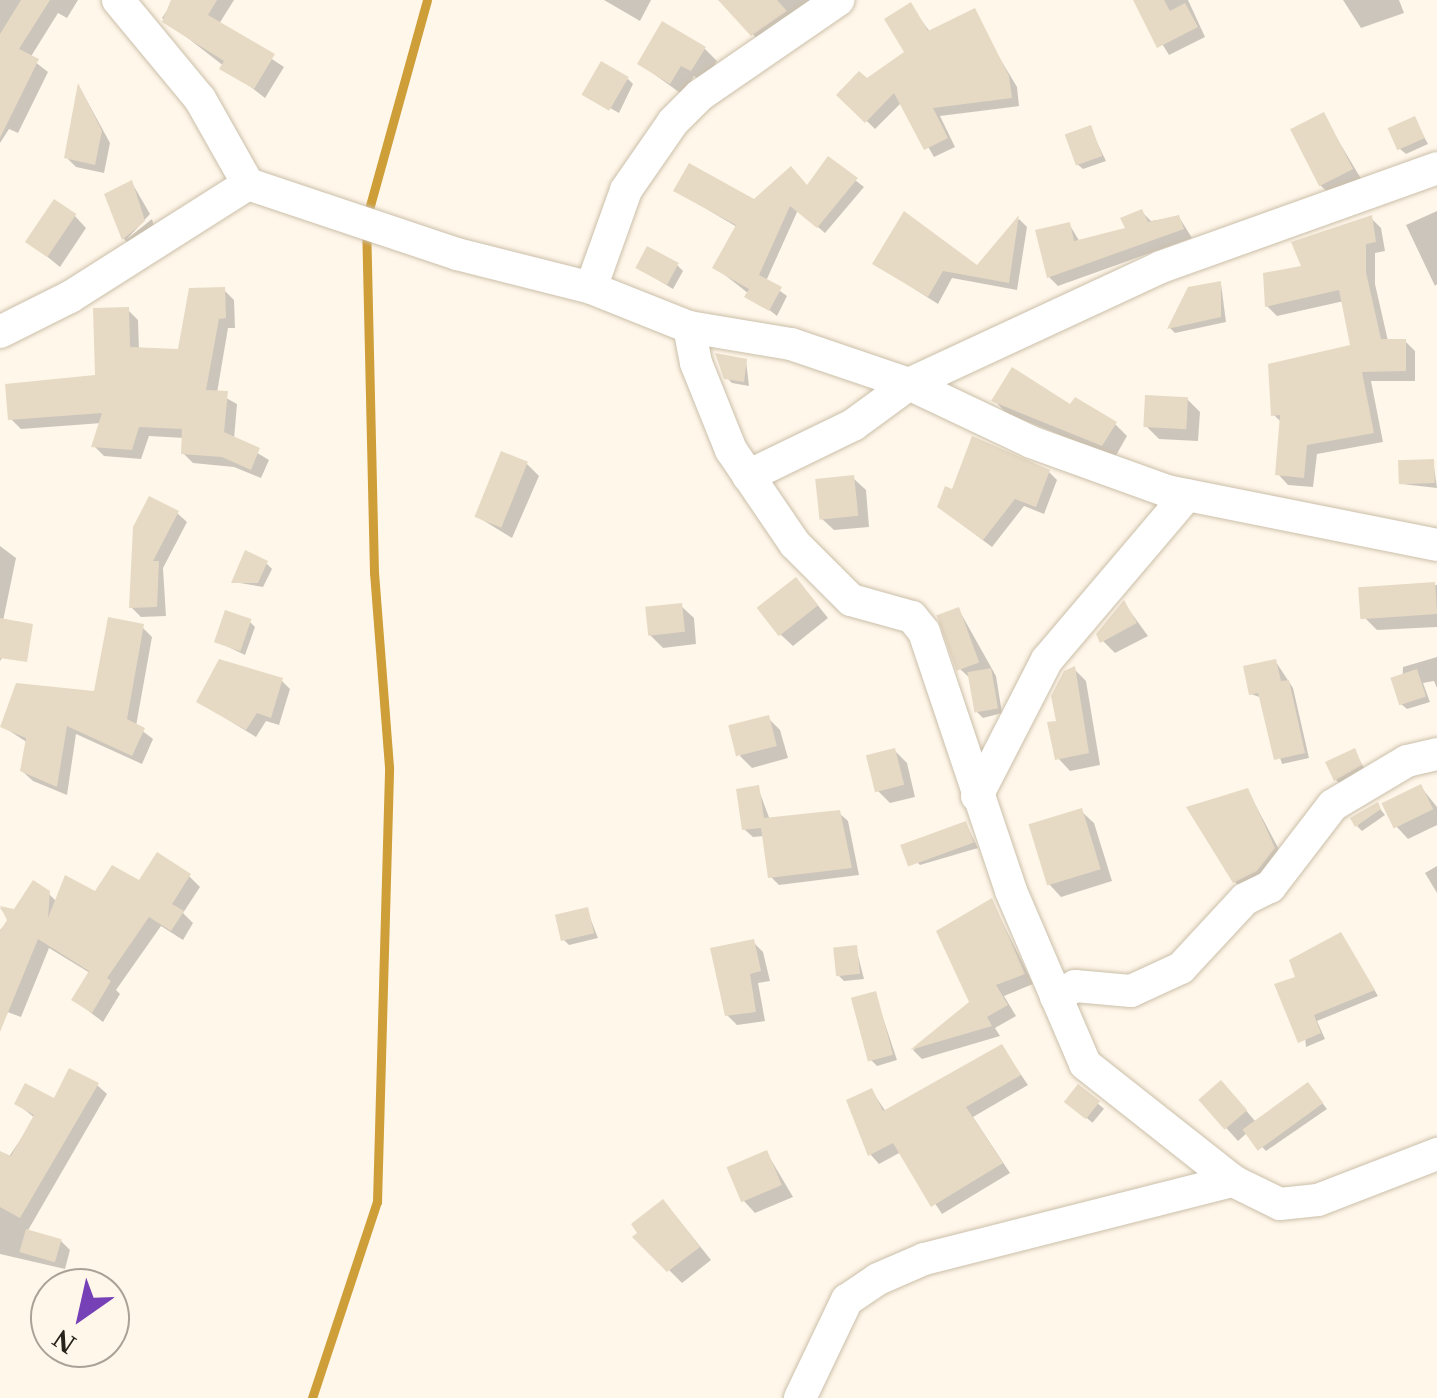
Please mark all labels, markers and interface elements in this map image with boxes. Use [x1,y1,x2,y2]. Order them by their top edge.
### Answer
north arrow [30,1268,130,1368]
text: N [47,1323,81,1360]

